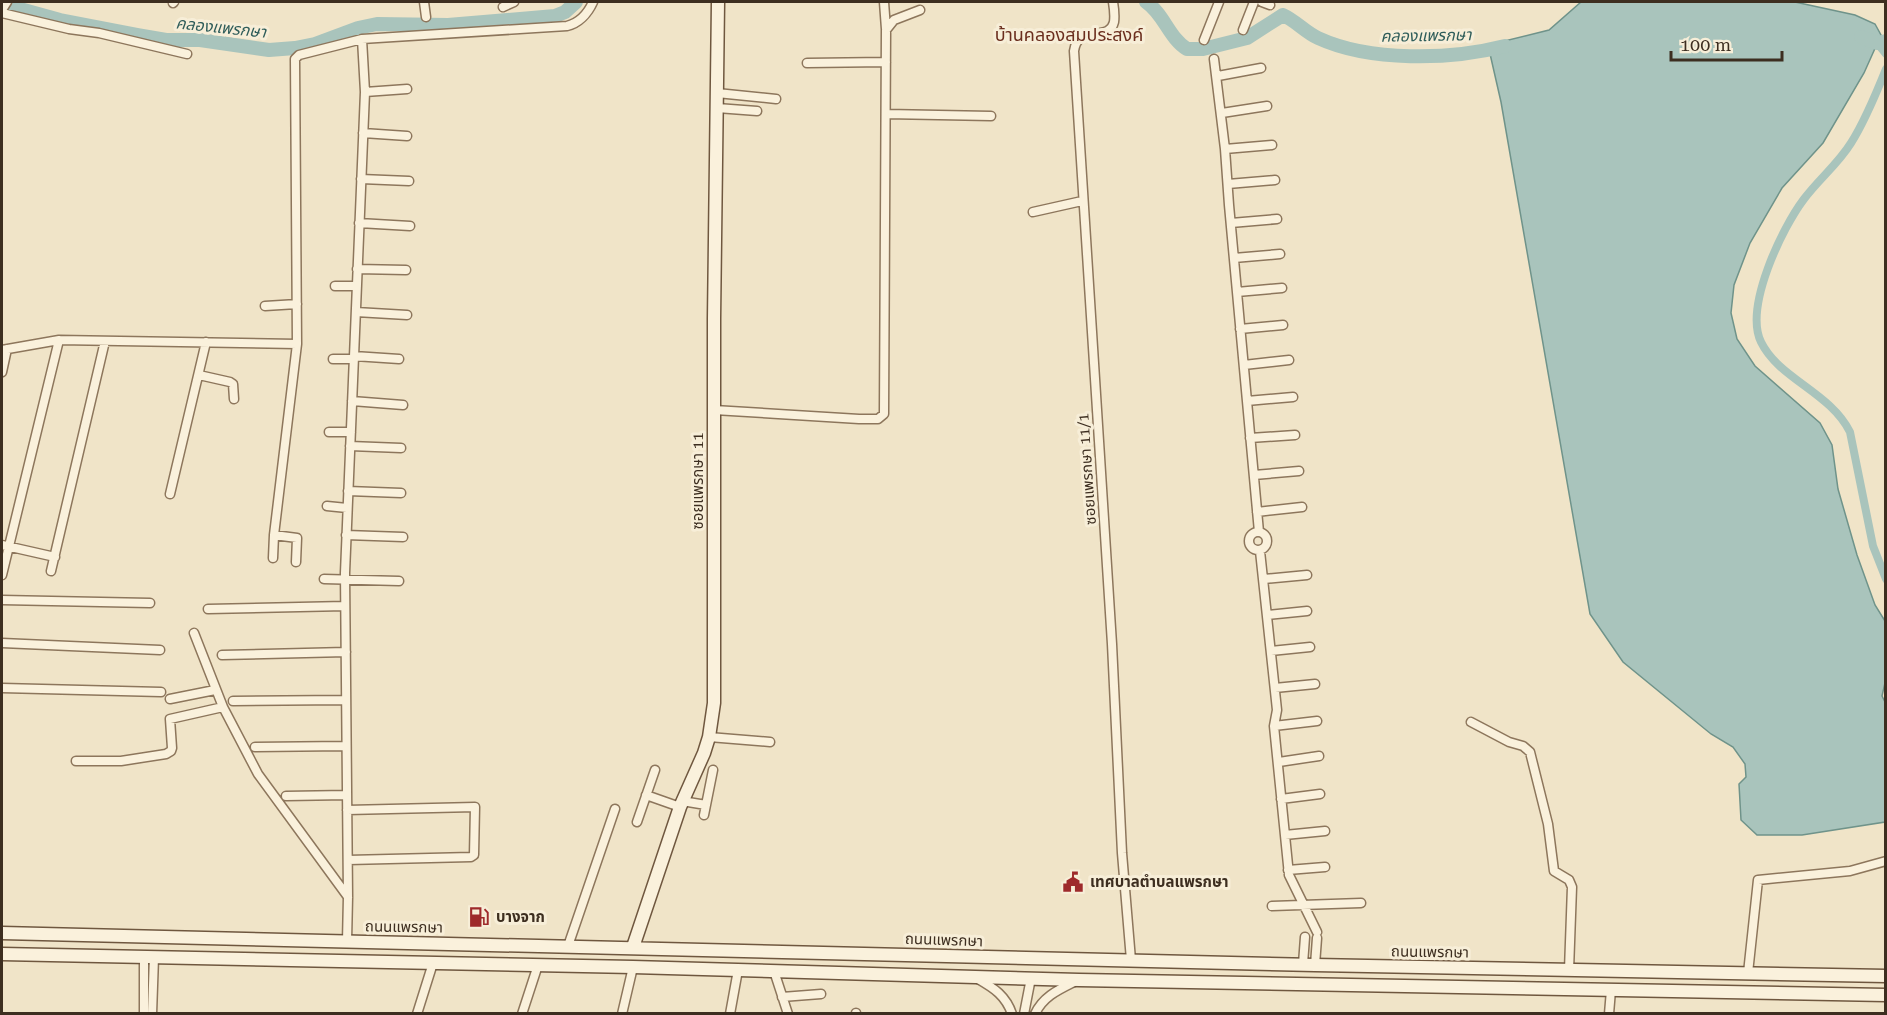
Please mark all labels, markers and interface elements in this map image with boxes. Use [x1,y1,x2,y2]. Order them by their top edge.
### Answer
water label: คลองแพรกษา [175,13,269,42]
district label: บ้านคลองสมประสงค์ [995,24,1143,45]
scale bar [1671,24,1782,62]
water label: คลองแพรกษา [1380,25,1473,46]
text: 100 m [1680,34,1731,55]
street label: ซอยแพรกษา 11/1 [1074,413,1100,525]
street label: ซอยแพรกษา 11 [689,432,707,530]
public building icon: เทศบาลตำบลแพรกษา [1061,870,1085,894]
place label: เทศบาลตำบลแพรกษา [1090,873,1229,891]
fuel station icon: บางจาก [467,905,491,929]
place label: บางจาก [496,908,545,926]
street label: ถนนแพรกษา [365,917,443,937]
street label: ถนนแพรกษา [905,930,983,950]
street label: ถนนแพรกษา [1391,942,1469,962]

